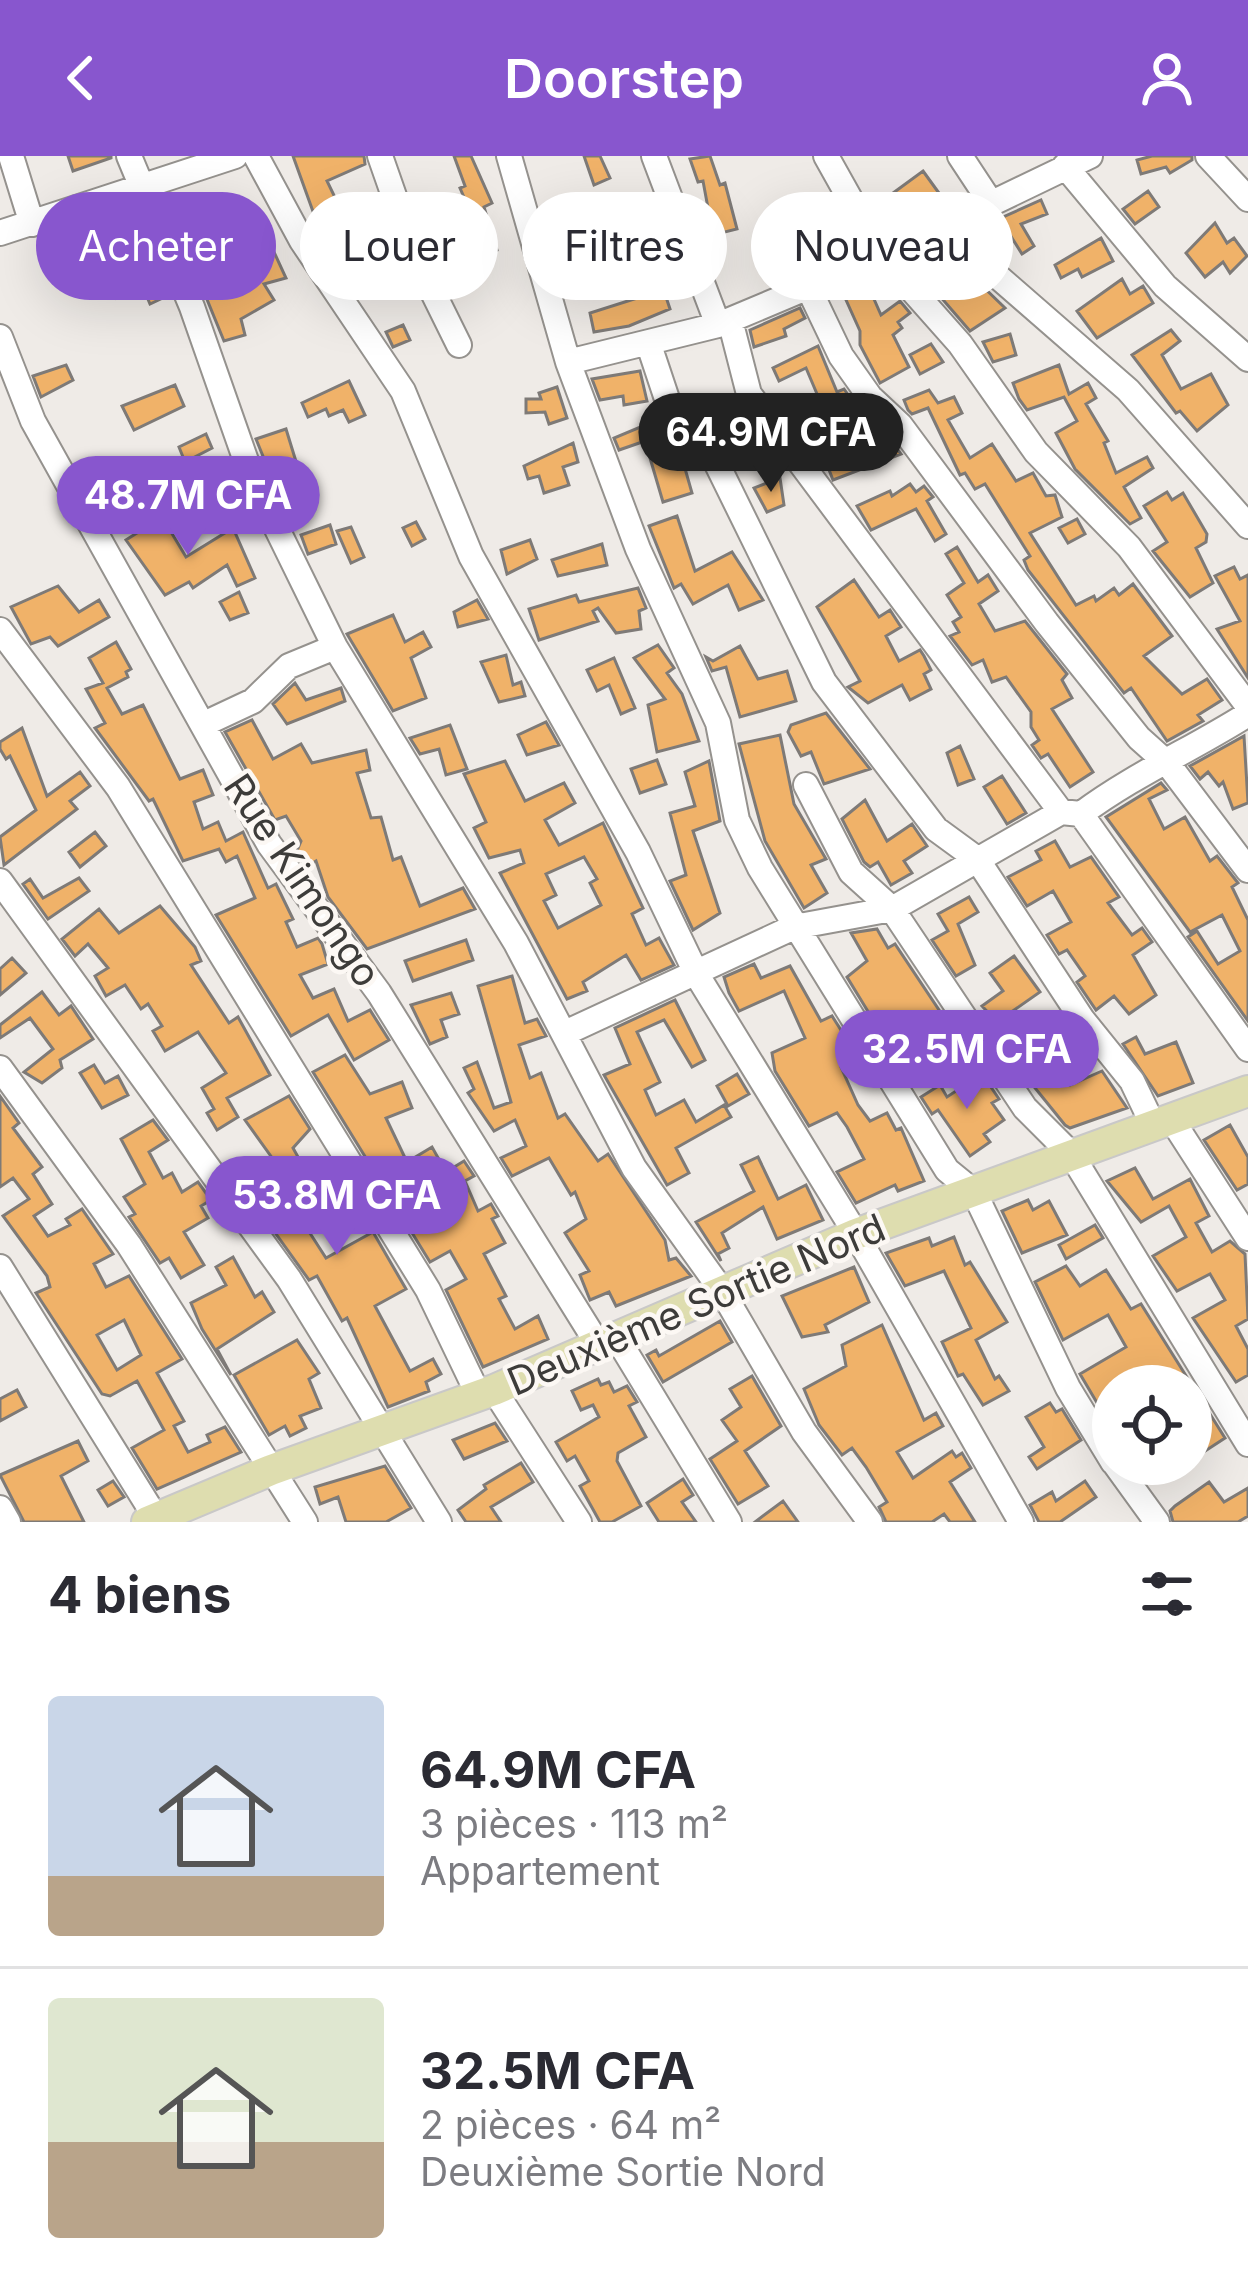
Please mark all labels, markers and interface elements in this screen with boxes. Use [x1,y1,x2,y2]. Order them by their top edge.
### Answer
icon: back [48,45,114,111]
icon: person [1134,45,1200,111]
text: Doorstep [504,46,744,111]
chip: Acheter [36,192,276,300]
chip: Louer [300,192,498,300]
chip: Filtres [522,192,727,300]
chip: Nouveau [751,192,1013,300]
pin: 64.9M CFA [634,393,908,495]
text: 64.9M CFA [665,408,877,455]
pin: 48.7M CFA [51,456,325,558]
text: 48.7M CFA [84,471,292,518]
street label: Rue Kimongo [215,765,391,995]
pin: 32.5M CFA [830,1010,1104,1112]
text: 32.5M CFA [862,1025,1072,1072]
pin: 53.8M CFA [200,1156,474,1258]
text: 53.8M CFA [232,1171,442,1218]
street label: Deuxième Sortie Nord [500,1203,892,1405]
map controls [1092,1365,1212,1485]
button: locate [1092,1365,1212,1485]
icon: filters [1134,1561,1200,1627]
text: 4 biens [48,1564,231,1625]
text: 64.9M CFA [420,1739,696,1800]
icon: home [144,1744,288,1888]
text: 3 pièces · 113 m² [420,1800,728,1847]
text: Appartement [420,1847,660,1894]
text: 32.5M CFA [420,2040,695,2101]
icon: home [144,2046,288,2190]
text: 2 pièces · 64 m² [420,2101,721,2148]
text: Deuxième Sortie Nord [420,2148,826,2195]

